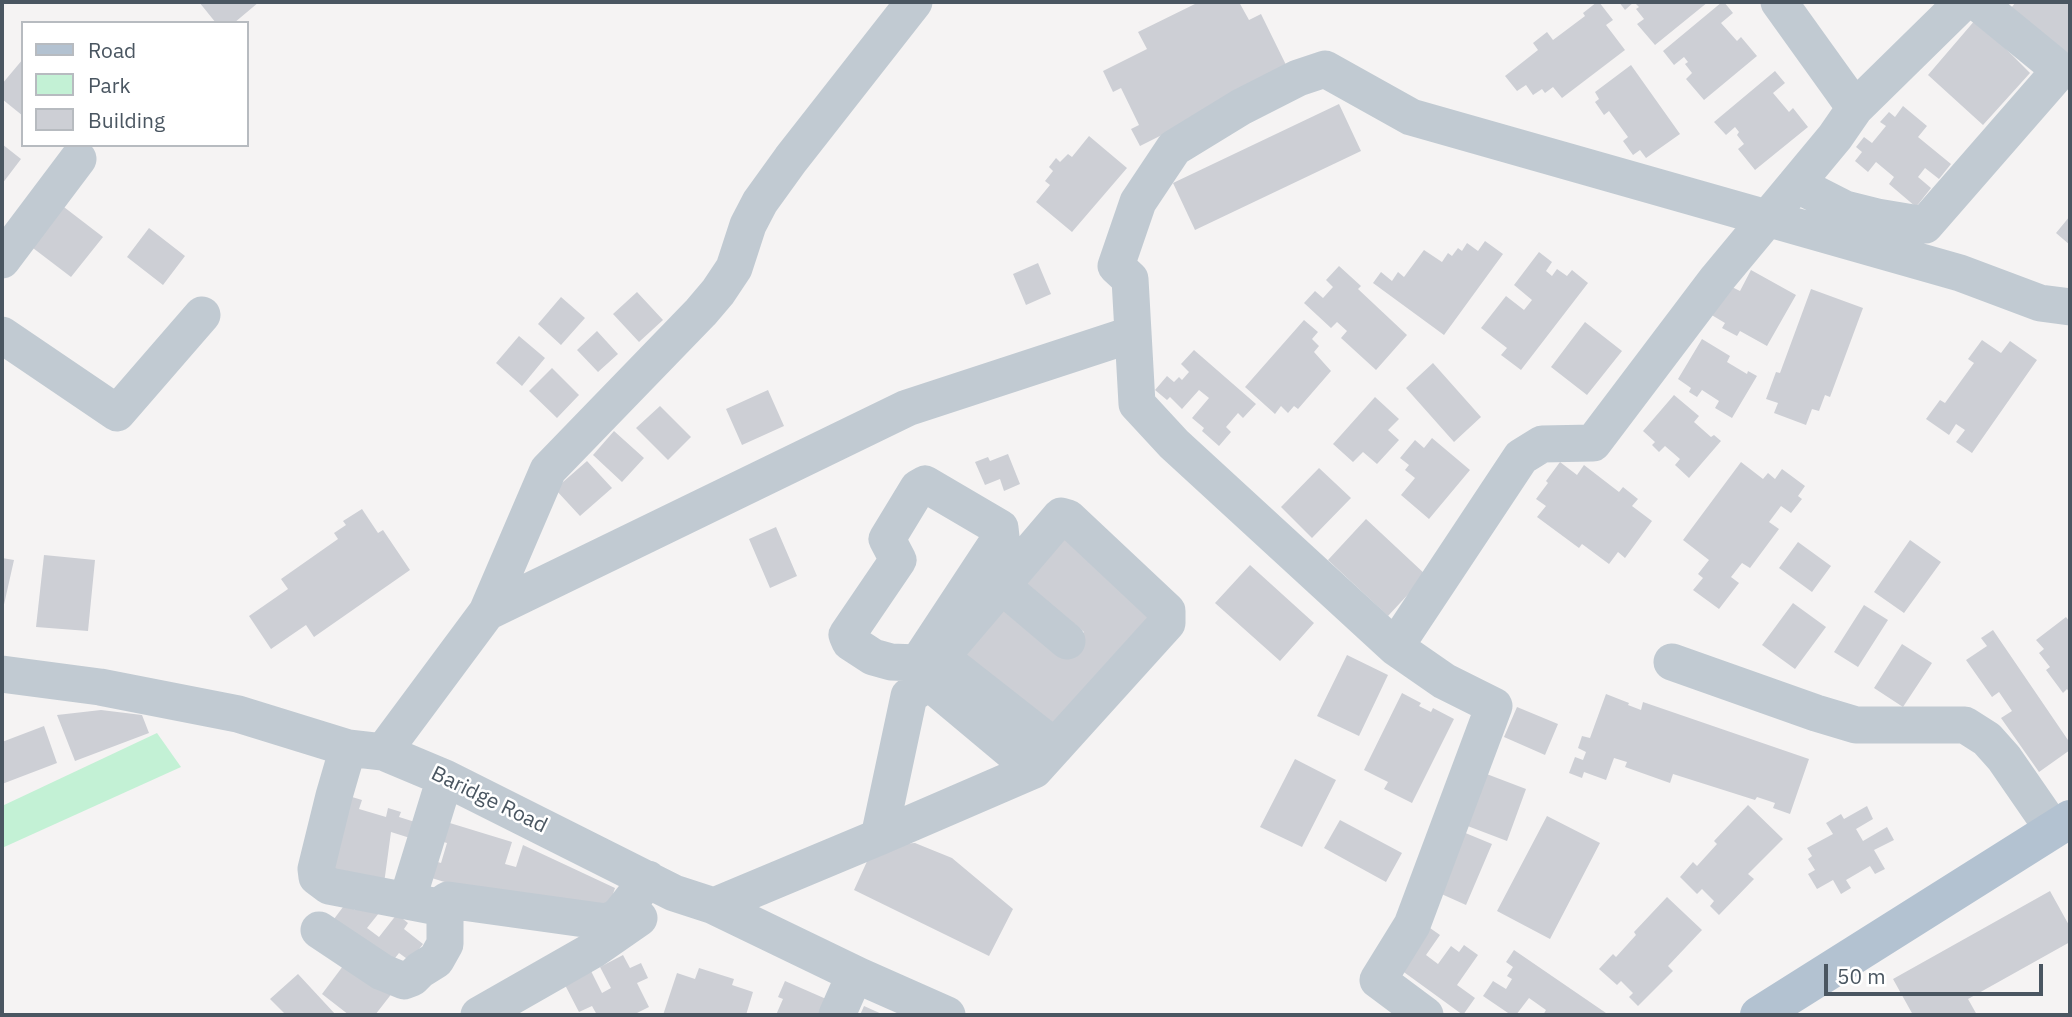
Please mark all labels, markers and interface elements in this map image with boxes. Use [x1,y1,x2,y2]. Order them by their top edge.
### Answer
legend [21,21,248,147]
text: Road [88,36,136,64]
text: Park [88,71,131,99]
text: Building [88,106,165,134]
street label: Baridge Road [427,761,551,839]
scale bar [1827,950,2046,994]
text: 50 m [1837,962,1886,990]

